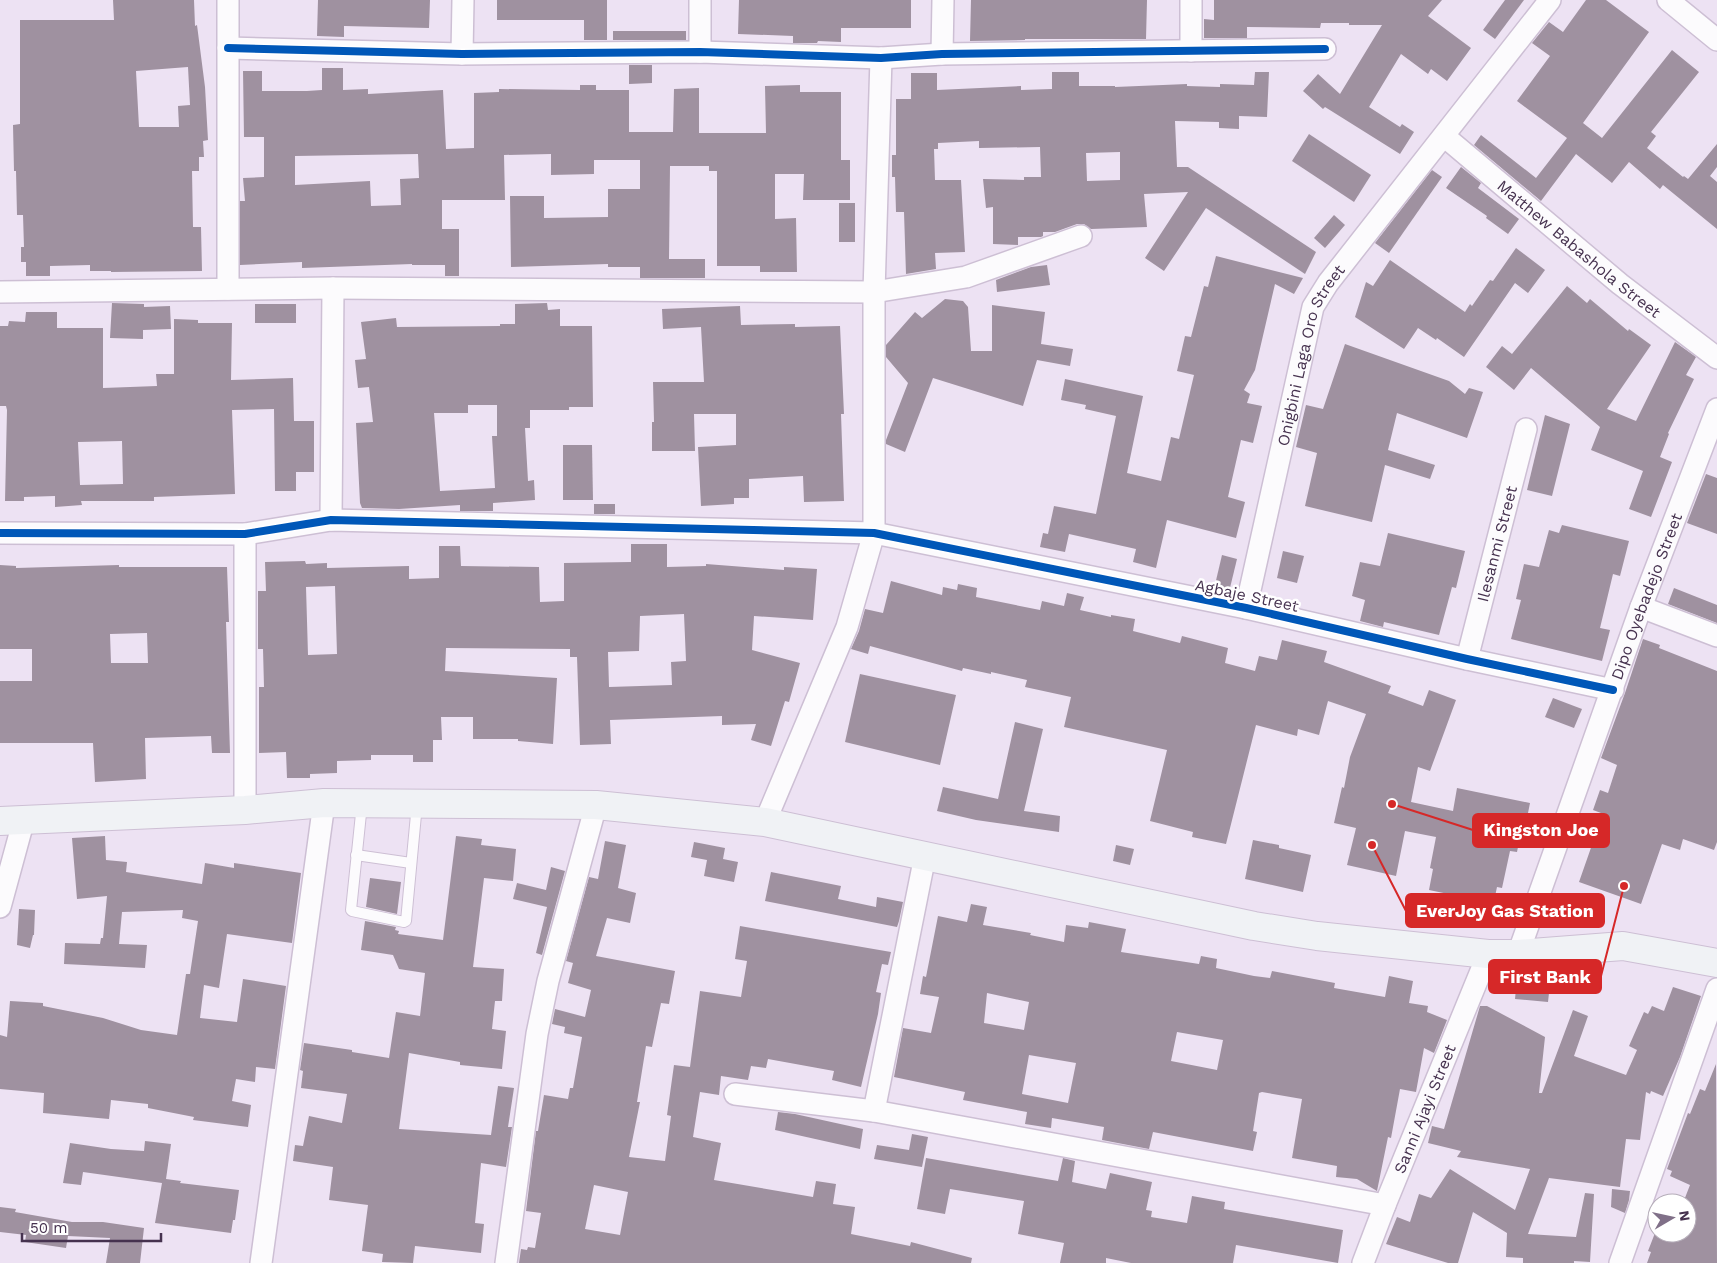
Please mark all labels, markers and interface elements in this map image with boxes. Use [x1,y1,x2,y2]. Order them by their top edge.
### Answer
street label: Matthew Babashola Street [1493,176,1665,322]
street label: Onigbini Laga Oro Street [1273,261,1349,448]
street label: Ilesanmi Street [1473,483,1521,604]
street label: Dipo Oyebadejo Street [1607,510,1686,682]
street label: Agbaje Street [1193,575,1301,616]
callout: Kingston Joe [1473,814,1609,847]
text: Kingston Joe [1483,819,1599,840]
callout: EverJoy Gas Station [1406,894,1604,927]
text: EverJoy Gas Station [1416,900,1594,921]
callout: First Bank [1489,960,1601,993]
text: First Bank [1499,966,1592,987]
street label: Sanni Ajayi Street [1390,1041,1460,1176]
north arrow [1647,1193,1697,1243]
scale bar [22,1210,161,1242]
text: N [1676,1210,1694,1222]
text: 50 m [30,1219,67,1237]

